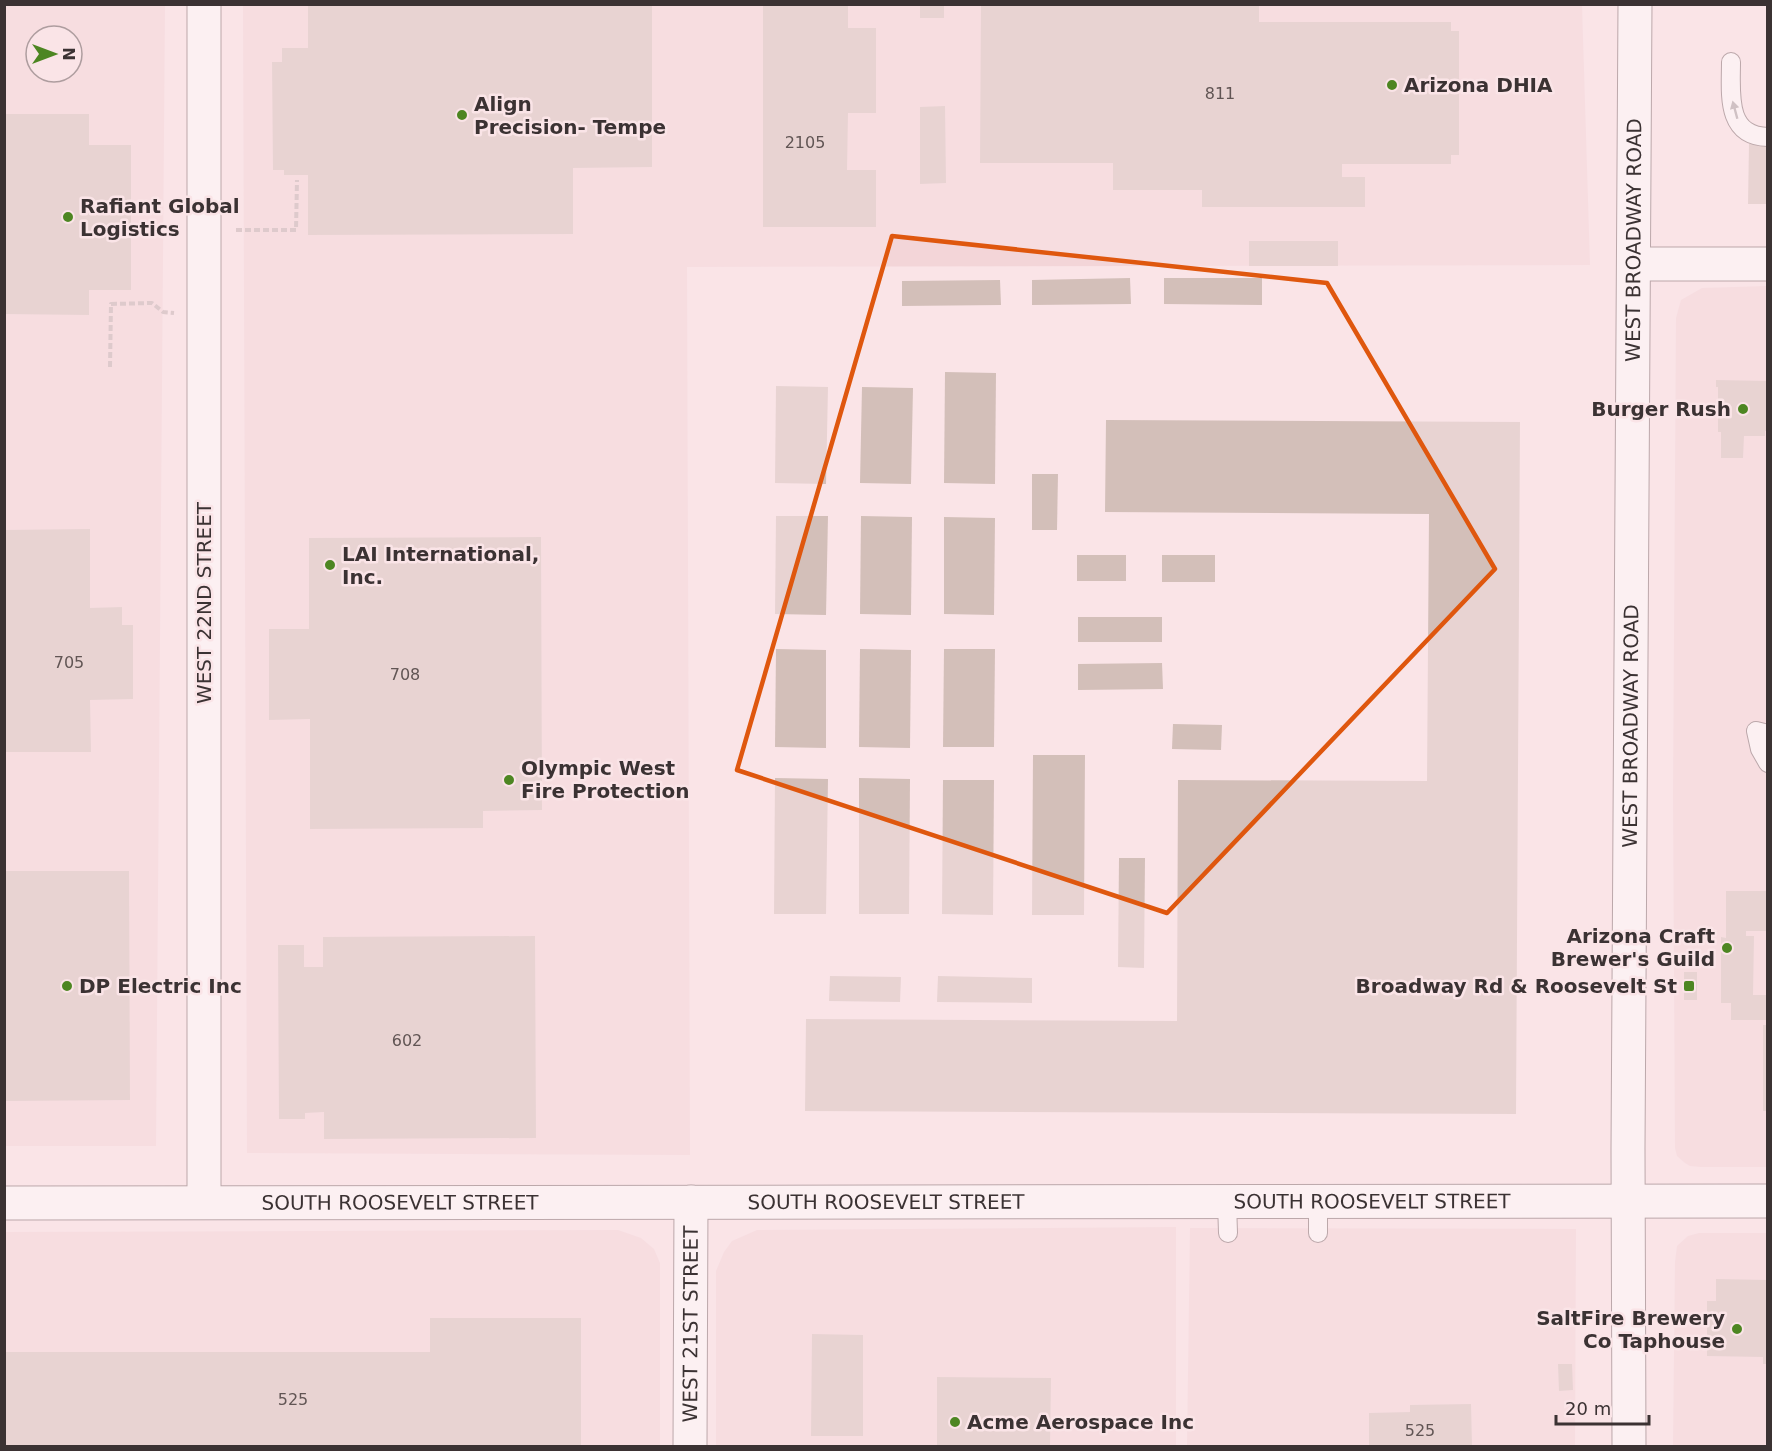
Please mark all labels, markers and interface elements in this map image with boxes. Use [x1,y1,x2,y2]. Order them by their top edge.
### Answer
north arrow [24,24,84,84]
text: N [59,47,78,61]
place label: Arizona DHIA [1404,73,1553,97]
marker: Arizona DHIA [1385,78,1399,92]
house number: 811 [1205,84,1235,103]
place label: Align Precision- Tempe [474,92,666,139]
one-way arrow [1729,101,1739,119]
marker: Align Precision- Tempe [455,108,469,122]
street label: WEST BROADWAY ROAD [1621,118,1646,362]
house number: 2105 [785,133,825,152]
place label: Rafiant Global Logistics [80,194,240,241]
marker: Rafiant Global Logistics [61,210,75,224]
place label: Burger Rush [1591,397,1731,421]
marker: Burger Rush [1736,402,1750,416]
street label: WEST 22ND STREET [192,501,216,704]
place label: LAI International, Inc. [342,542,539,589]
marker: LAI International, Inc. [323,558,337,572]
street label: WEST BROADWAY ROAD [1618,604,1643,848]
house number: 705 [54,653,84,672]
house number: 708 [390,665,420,684]
place label: Olympic West Fire Protection [521,756,690,803]
marker: Olympic West Fire Protection [502,773,516,787]
place label: Arizona Craft Brewer's Guild [1551,924,1715,971]
marker: Arizona Craft Brewer's Guild [1720,941,1734,955]
place label: DP Electric Inc [79,974,242,998]
place label: Broadway Rd & Roosevelt St [1356,974,1677,998]
marker: DP Electric Inc [60,979,74,993]
marker: Broadway Rd & Roosevelt St [1682,979,1696,993]
house number: 602 [392,1031,422,1050]
street label: SOUTH ROOSEVELT STREET [1233,1189,1511,1214]
street label: SOUTH ROOSEVELT STREET [261,1190,539,1215]
street label: SOUTH ROOSEVELT STREET [747,1190,1025,1214]
street label: WEST 21ST STREET [678,1225,703,1422]
place label: SaltFire Brewery Co Taphouse [1536,1306,1725,1353]
marker: SaltFire Brewery Co Taphouse [1730,1322,1744,1336]
scale bar [1556,1388,1649,1426]
house number: 525 [278,1390,308,1409]
text: 20 m [1565,1398,1611,1419]
place label: Acme Aerospace Inc [967,1410,1194,1434]
marker: Acme Aerospace Inc [948,1415,962,1429]
house number: 525 [1405,1421,1435,1440]

